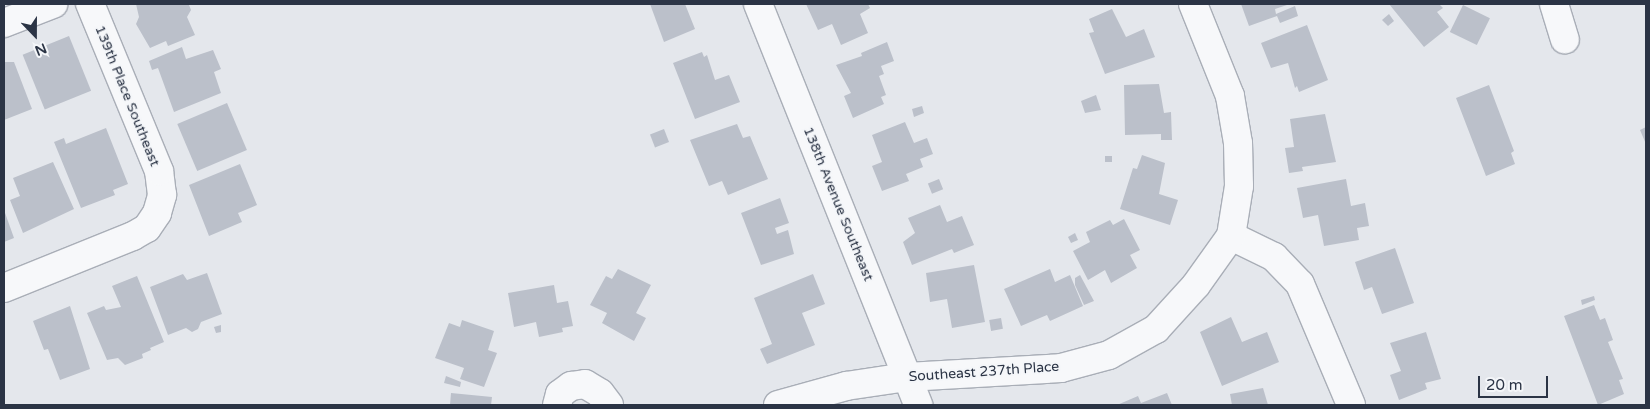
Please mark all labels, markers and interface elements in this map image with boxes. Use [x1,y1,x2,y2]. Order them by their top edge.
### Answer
north arrow [10,10,60,60]
street label: 139th Place Southeast [91,23,163,169]
text: N [32,39,49,59]
street label: 138th Avenue Southeast [799,124,877,284]
street label: Southeast 237th Place [908,358,1060,386]
scale bar [1480,366,1550,398]
text: 20 m [1486,376,1523,394]

